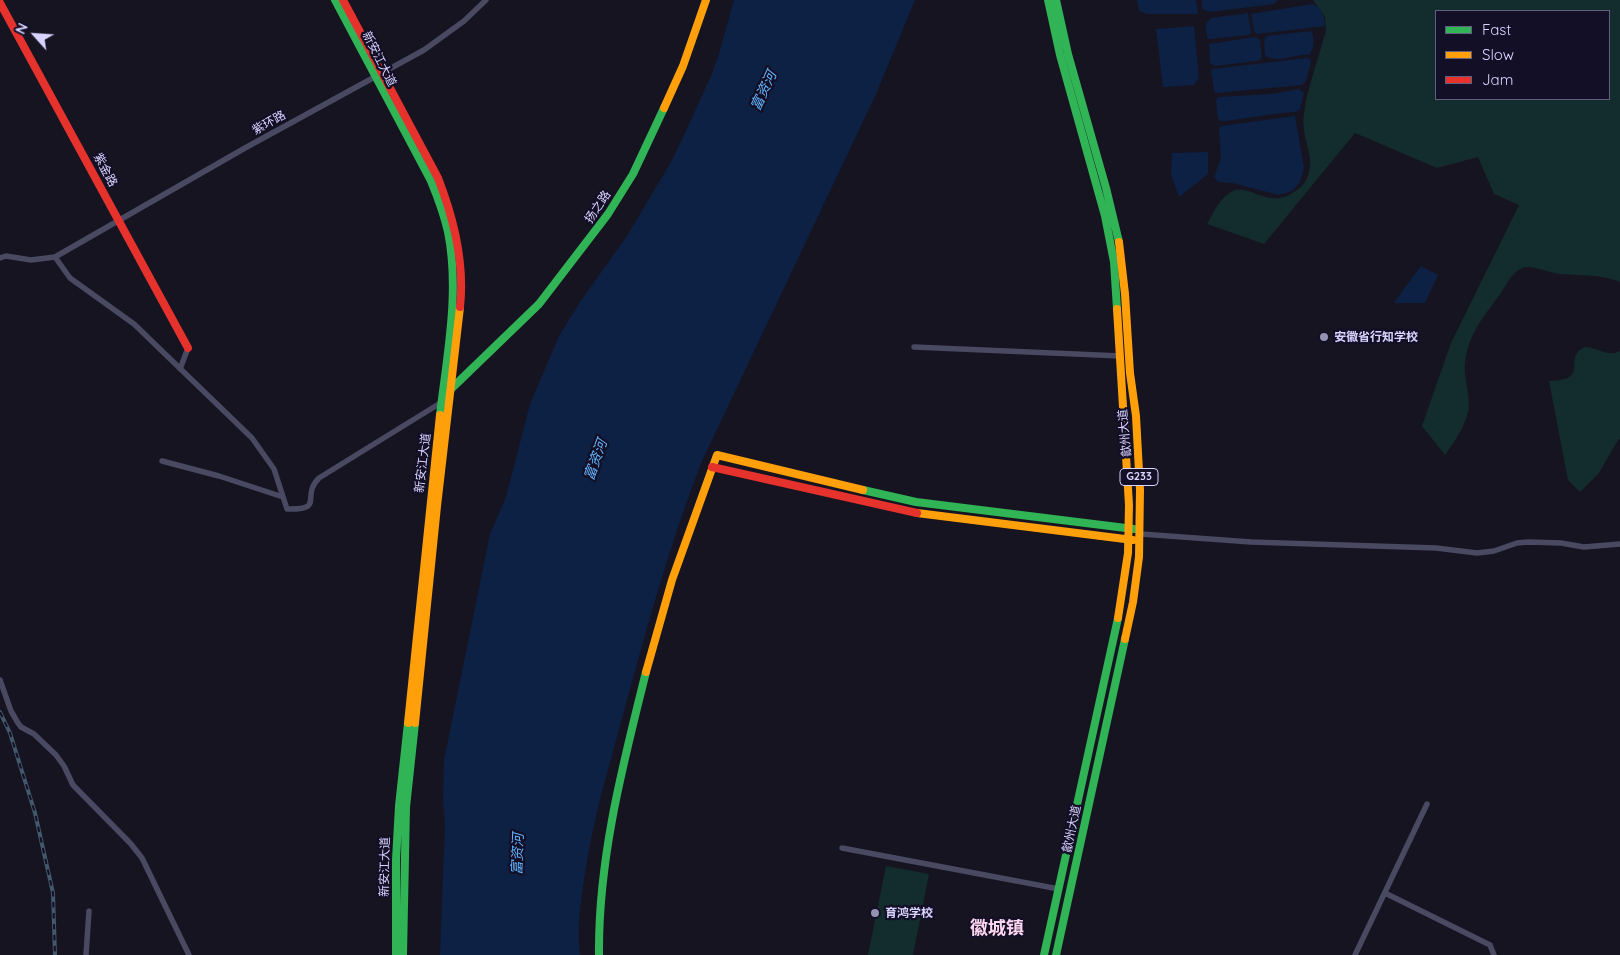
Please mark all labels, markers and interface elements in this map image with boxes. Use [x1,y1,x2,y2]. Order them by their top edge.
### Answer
north arrow [10,10,60,60]
legend [1435,10,1610,100]
text: N [11,20,32,37]
text: Fast [1482,20,1511,39]
street label: 新安江大道 [359,29,399,89]
text: Slow [1482,45,1514,64]
water label: 富资河 [748,68,780,114]
text: Jam [1482,70,1513,89]
street label: 紫环路 [250,108,288,138]
street label: 紫金路 [90,151,120,189]
street label: 扬之路 [582,188,614,226]
place label: 安徽省行知学校 [1334,330,1418,344]
marker: 安徽省行知学校 [1318,331,1330,343]
street label: 歙州大道 [1116,408,1134,458]
street label: 新安江大道 [412,432,434,494]
water label: 富资河 [581,437,611,483]
road number: G233 [1120,468,1158,486]
street label: 歙州大道 [1060,804,1084,854]
water label: 富资河 [509,833,527,875]
street label: 新安江大道 [377,837,393,897]
place label: 育鸿学校 [885,906,933,920]
marker: 育鸿学校 [869,907,881,919]
district label: 徽城镇 [970,918,1024,940]

